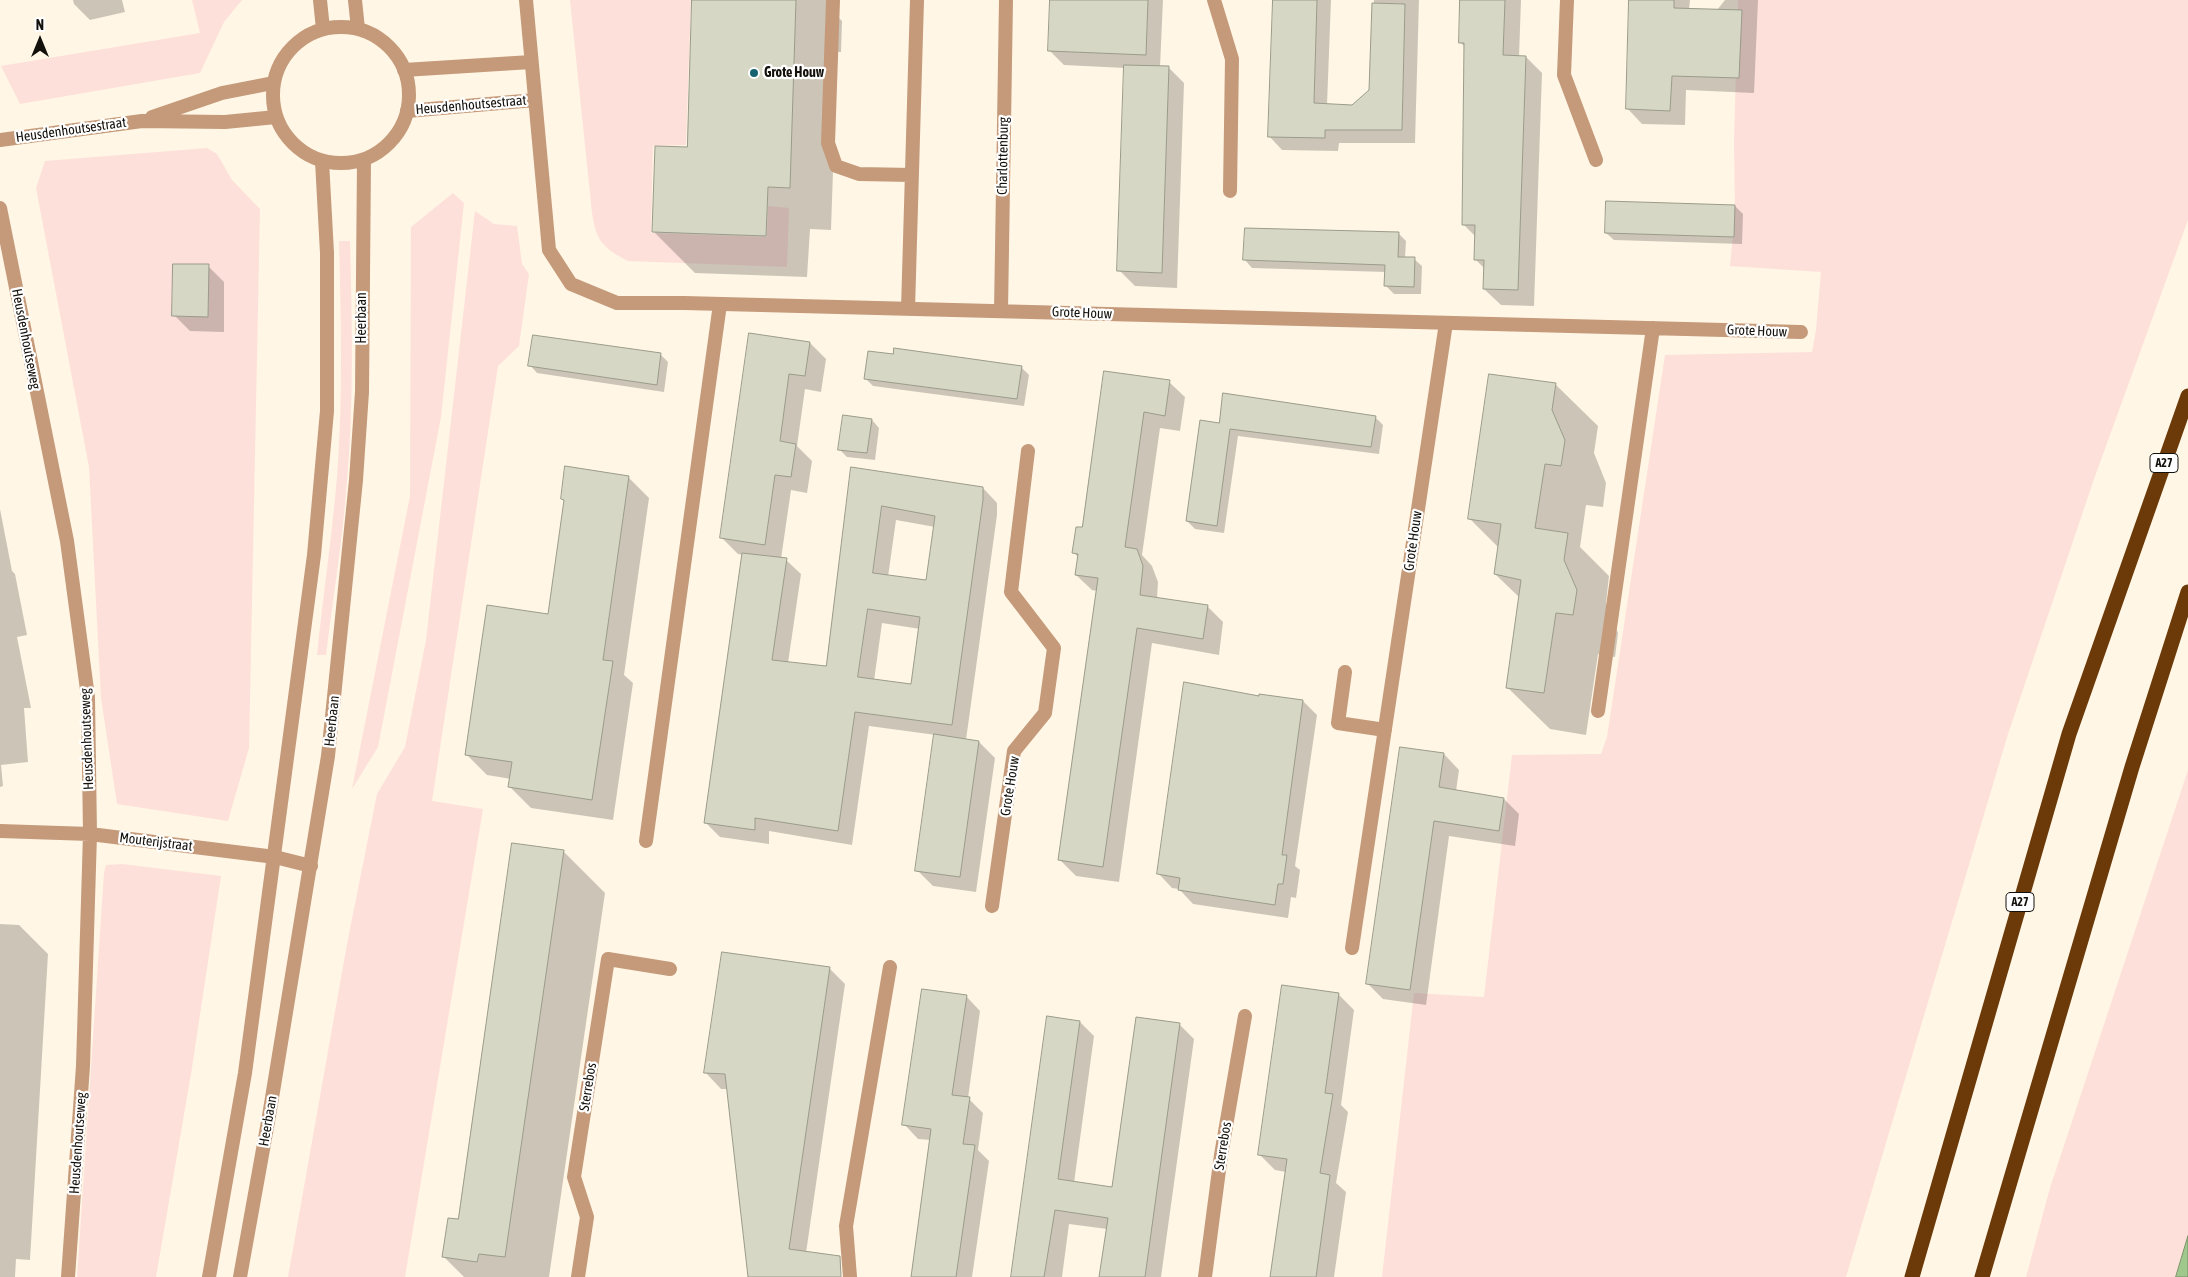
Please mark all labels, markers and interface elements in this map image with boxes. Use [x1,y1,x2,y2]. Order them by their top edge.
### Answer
north arrow [15,15,65,65]
text: N [36,17,44,33]
place label: Grote Houw [764,65,824,81]
marker: Grote Houw [748,67,760,79]
street label: Heusdenhoutsestraat [415,92,527,118]
street label: Heusdenhoutsestraat [15,114,127,146]
street label: Charlottenburg [994,117,1012,195]
street label: Heusdenhoutseweg [8,287,44,391]
street label: Heerbaan [354,292,370,344]
street label: Grote Houw [1052,304,1112,322]
street label: Grote Houw [1727,322,1787,340]
road number: A27 [2150,453,2178,472]
street label: Grote Houw [1400,510,1426,572]
street label: Heusdenhoutseweg [77,688,97,790]
street label: Heerbaan [321,695,343,747]
street label: Grote Houw [997,755,1023,817]
street label: Mouterijstraat [119,829,193,855]
road number: A27 [2006,892,2034,912]
street label: Sterrebos [576,1062,600,1112]
street label: Heusdenhoutseweg [66,1092,90,1194]
street label: Heerbaan [255,1094,281,1148]
street label: Sterrebos [1211,1121,1235,1171]

